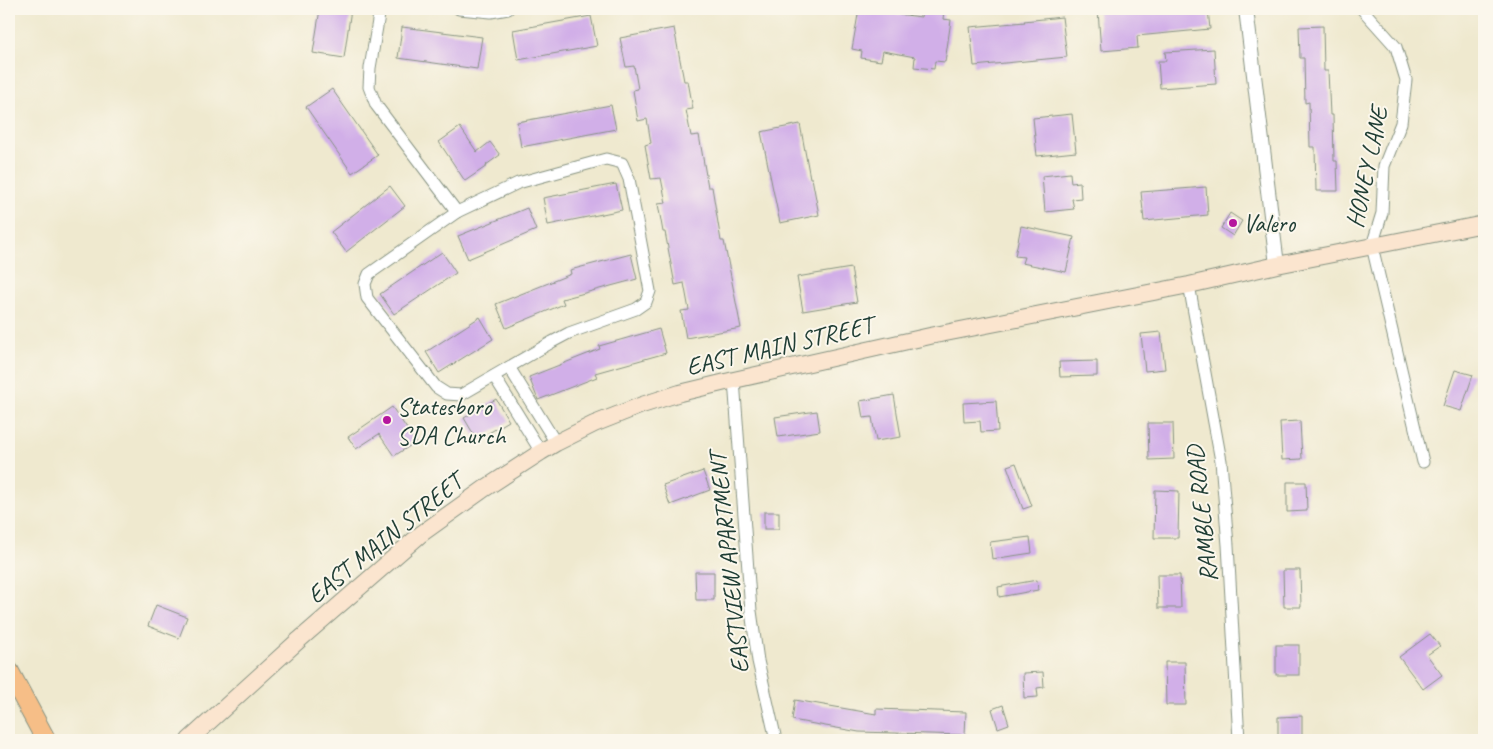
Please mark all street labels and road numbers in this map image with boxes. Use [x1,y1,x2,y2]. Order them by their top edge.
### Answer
street label: HONEY LANE [1339,101,1396,231]
street label: EAST MAIN STREET [683,308,882,383]
street label: RAMBLE ROAD [1179,442,1225,584]
street label: EASTVIEW APARTMENT [701,445,757,675]
street label: EAST MAIN STREET [301,462,474,611]

